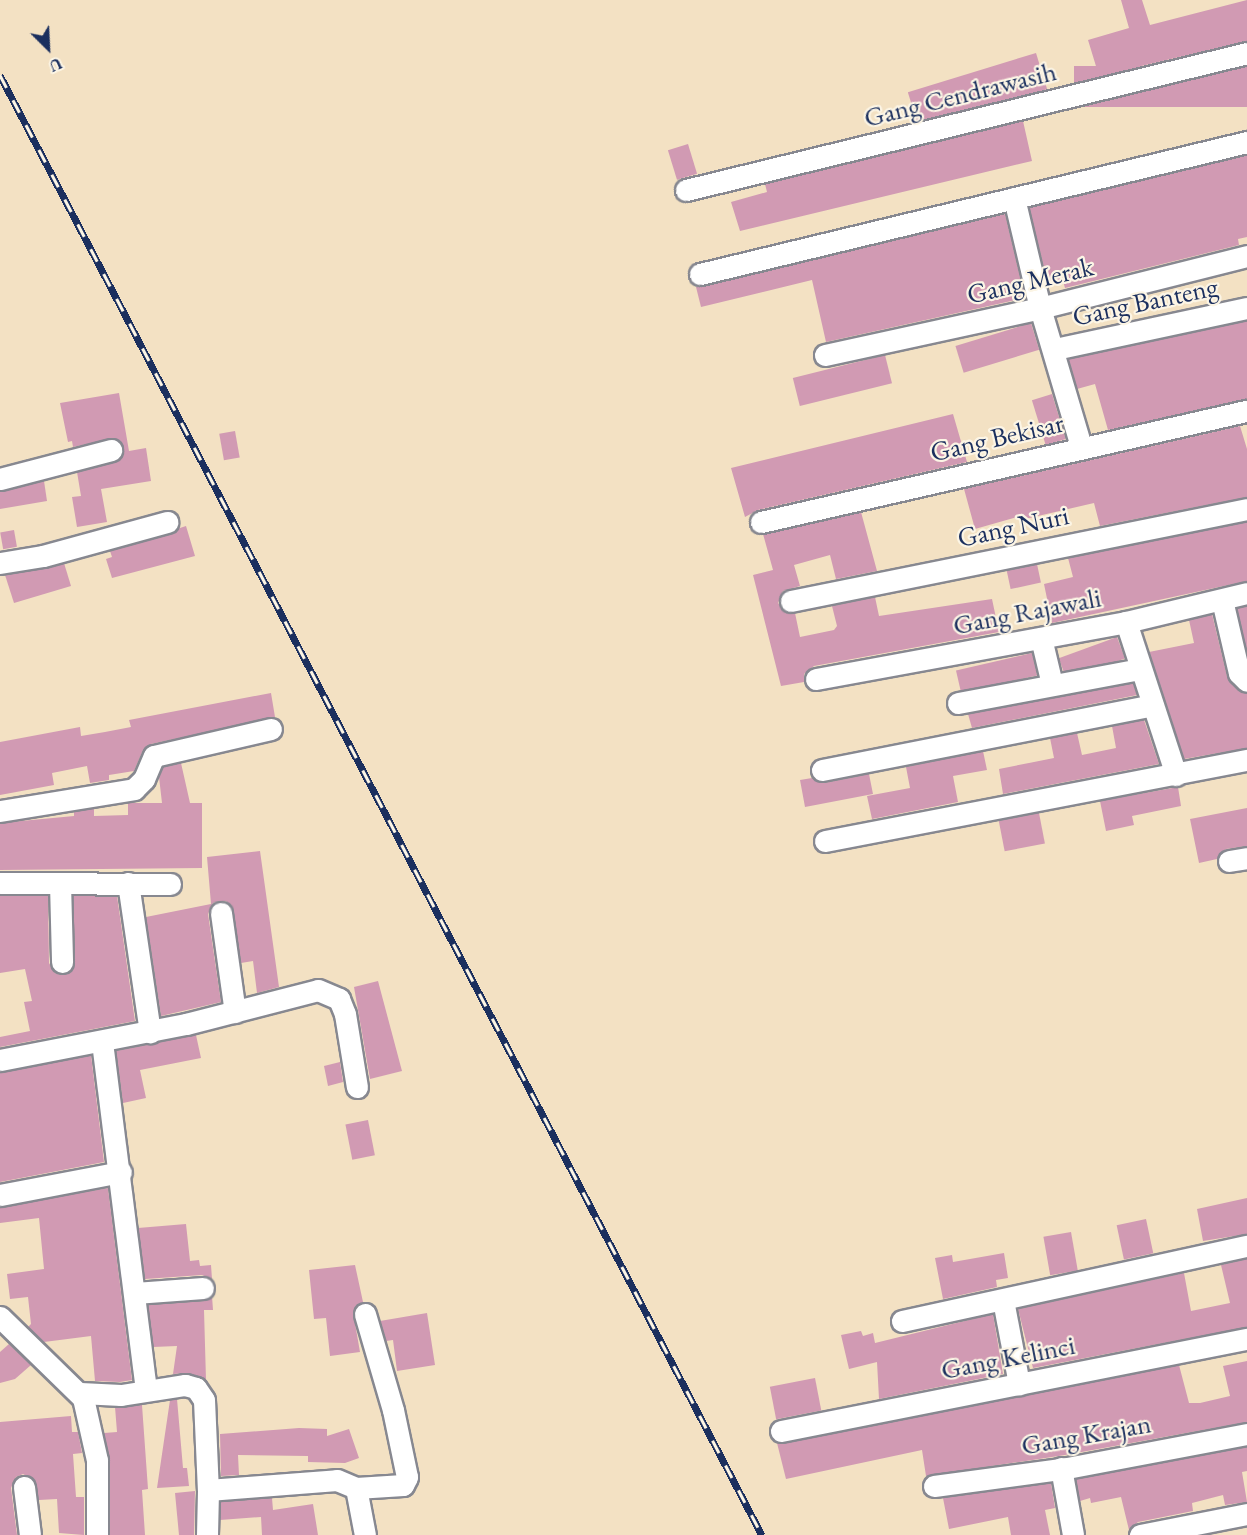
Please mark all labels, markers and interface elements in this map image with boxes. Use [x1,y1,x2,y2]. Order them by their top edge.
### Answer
north arrow [18,18,78,78]
text: U [46,53,65,77]
street label: Gang Cendrawasih [861,54,1059,134]
street label: Gang Merak [964,250,1096,310]
street label: Gang Banteng [1069,270,1221,332]
street label: Gang Bekisar [927,406,1067,468]
street label: Gang Nuri [954,498,1072,554]
street label: Gang Rajawali [950,581,1104,641]
street label: Gang Kelinci [938,1328,1078,1386]
street label: Gang Krajan [1019,1407,1153,1461]

